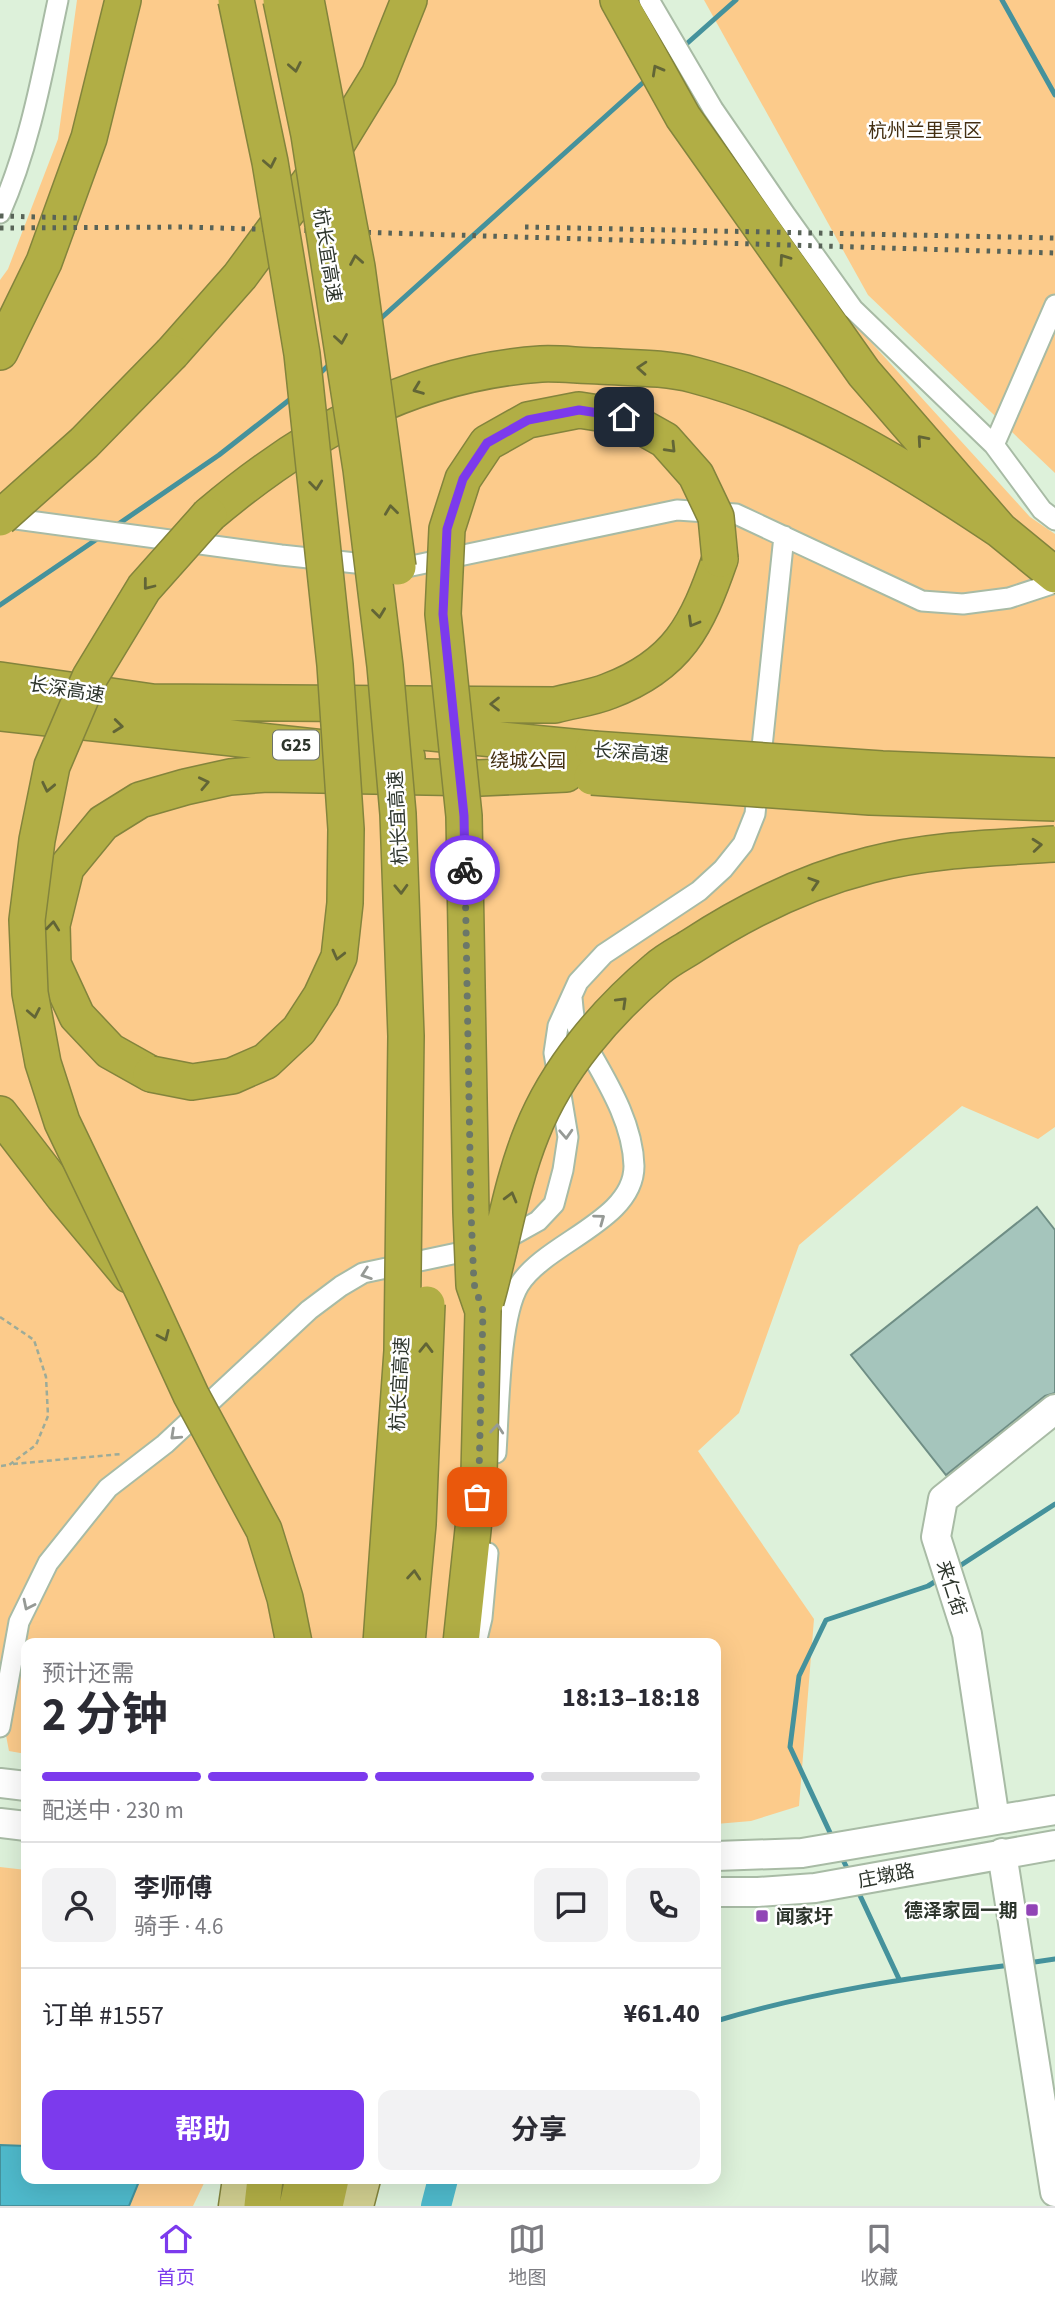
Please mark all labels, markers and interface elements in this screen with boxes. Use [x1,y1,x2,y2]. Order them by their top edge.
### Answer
one-way arrow [287,61,302,73]
one-way arrow [652,65,665,77]
park label: 杭州兰里景区 [868,118,982,145]
one-way arrow [262,157,277,169]
street label: 杭长宜高速 [306,206,347,304]
one-way arrow [780,254,792,267]
one-way arrow [349,255,364,266]
one-way arrow [333,334,348,345]
one-way arrow [636,361,647,376]
one-way arrow [412,381,424,395]
pin [594,387,654,447]
icon: home [605,398,643,436]
one-way arrow [918,435,930,448]
one-way arrow [663,440,676,453]
one-way arrow [308,479,323,491]
one-way arrow [383,504,398,516]
one-way arrow [144,577,157,589]
one-way arrow [371,608,386,619]
one-way arrow [689,614,702,627]
street label: 长深高速 [27,671,106,710]
one-way arrow [490,696,500,712]
one-way arrow [112,718,124,733]
road number: G25 [273,730,319,760]
street label: 长深高速 [592,737,670,770]
park label: 绕城公园 [490,748,566,775]
street label: 杭长宜高速 [383,770,414,866]
one-way arrow [198,776,210,791]
one-way arrow [41,781,56,793]
courier [430,835,500,905]
one-way arrow [1032,838,1043,853]
icon: bike [446,851,484,889]
one-way arrow [807,877,819,892]
one-way arrow [393,884,408,895]
one-way arrow [45,920,60,931]
one-way arrow [332,949,346,961]
one-way arrow [614,998,627,1011]
one-way arrow [26,1007,41,1019]
one-way arrow [558,1129,573,1140]
one-way arrow [503,1191,518,1203]
one-way arrow [592,1215,605,1227]
one-way arrow [361,1266,373,1280]
one-way arrow [156,1329,170,1341]
street label: 杭长宜高速 [385,1336,416,1432]
one-way arrow [419,1342,434,1353]
one-way arrow [489,1424,504,1435]
one-way arrow [170,1427,183,1440]
pin [447,1467,507,1527]
icon: bag [458,1478,496,1516]
street label: 来仁街 [929,1557,972,1620]
one-way arrow [406,1569,421,1580]
one-way arrow [22,1598,36,1610]
text: 预计还需 [42,1657,134,1690]
text: 18:13–18:18 [562,1679,700,1716]
text: 2 分钟 [42,1683,168,1748]
text: 配送中 · 230 m [42,1794,184,1827]
street label: 庄墩路 [856,1858,917,1895]
button: person [42,1868,116,1942]
button: chat [534,1868,608,1942]
button: phone [626,1868,700,1942]
text: 李师傅 [134,1870,212,1907]
place label: 德泽家园一期 [904,1898,1018,1925]
marker: 德泽家园一期 [1024,1902,1040,1918]
place label: 闻家圩 [776,1904,833,1931]
marker: 闻家圩 [754,1908,770,1924]
text: 骑手 · 4.6 [134,1910,224,1943]
text: ¥61.40 [624,1995,700,2032]
text: 订单 #1557 [42,1997,164,2034]
button: 帮助 [42,2090,364,2170]
button: 分享 [378,2090,700,2170]
tab: 首页 [157,2220,195,2292]
tab: 地图 [508,2220,546,2292]
tab: 收藏 [860,2220,898,2292]

